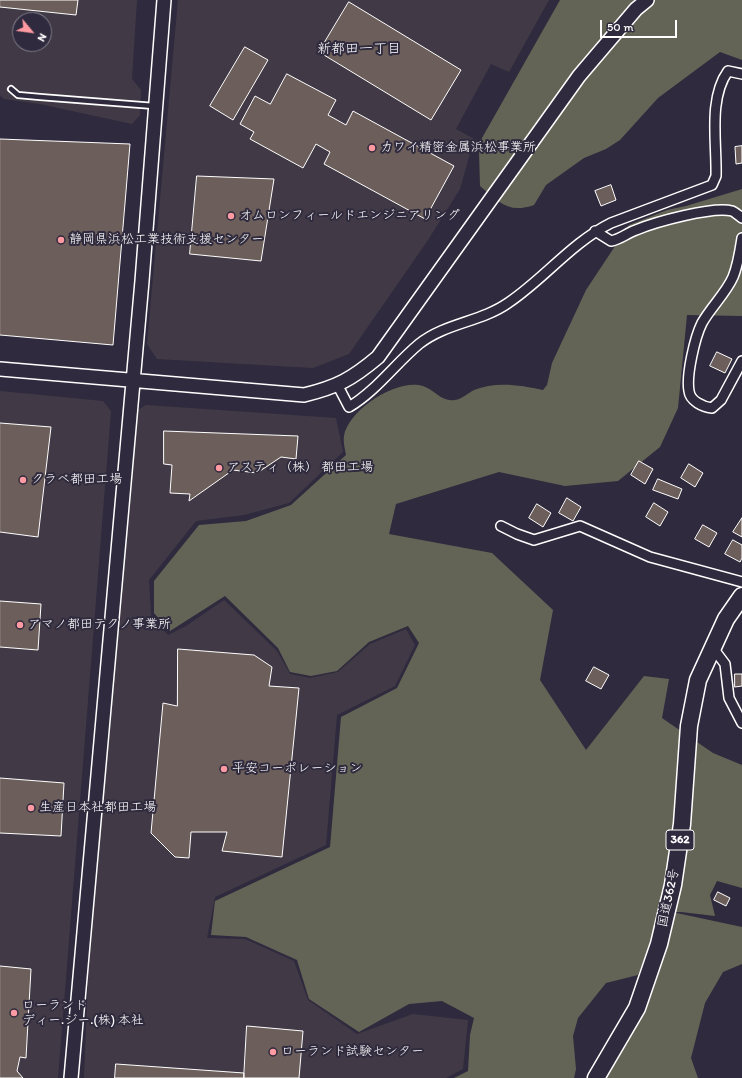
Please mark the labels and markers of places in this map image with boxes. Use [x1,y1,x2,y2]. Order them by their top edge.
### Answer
place label: カワイ精密金属浜松事業所 [380,140,536,156]
marker: カワイ精密金属浜松事業所 [367,143,377,153]
place label: オムロンフィールドエンジニアリング [239,208,460,224]
marker: オムロンフィールドエンジニアリング [226,211,236,221]
place label: 静岡県浜松工業技術支援センター [69,232,264,248]
marker: 静岡県浜松工業技術支援センター [56,235,66,245]
place label: アスティ（株） 都田工場 [227,460,373,476]
marker: アスティ（株） 都田工場 [214,463,224,473]
place label: クラベ都田工場 [31,472,122,488]
marker: クラベ都田工場 [18,475,28,485]
place label: アマノ都田テクノ事業所 [28,617,171,633]
marker: アマノ都田テクノ事業所 [15,620,25,630]
place label: 平安コーポレーション [232,761,363,777]
marker: 平安コーポレーション [219,764,229,774]
place label: 生産日本社都田工場 [39,800,156,816]
marker: 生産日本社都田工場 [26,803,36,813]
place label: ローランド ディー.ジー.(株) 本社 [22,998,144,1029]
marker: ローランド ディー.ジー.(株) 本社 [9,1008,19,1018]
place label: ローランド試験センター [281,1044,424,1060]
marker: ローランド試験センター [268,1047,278,1057]

